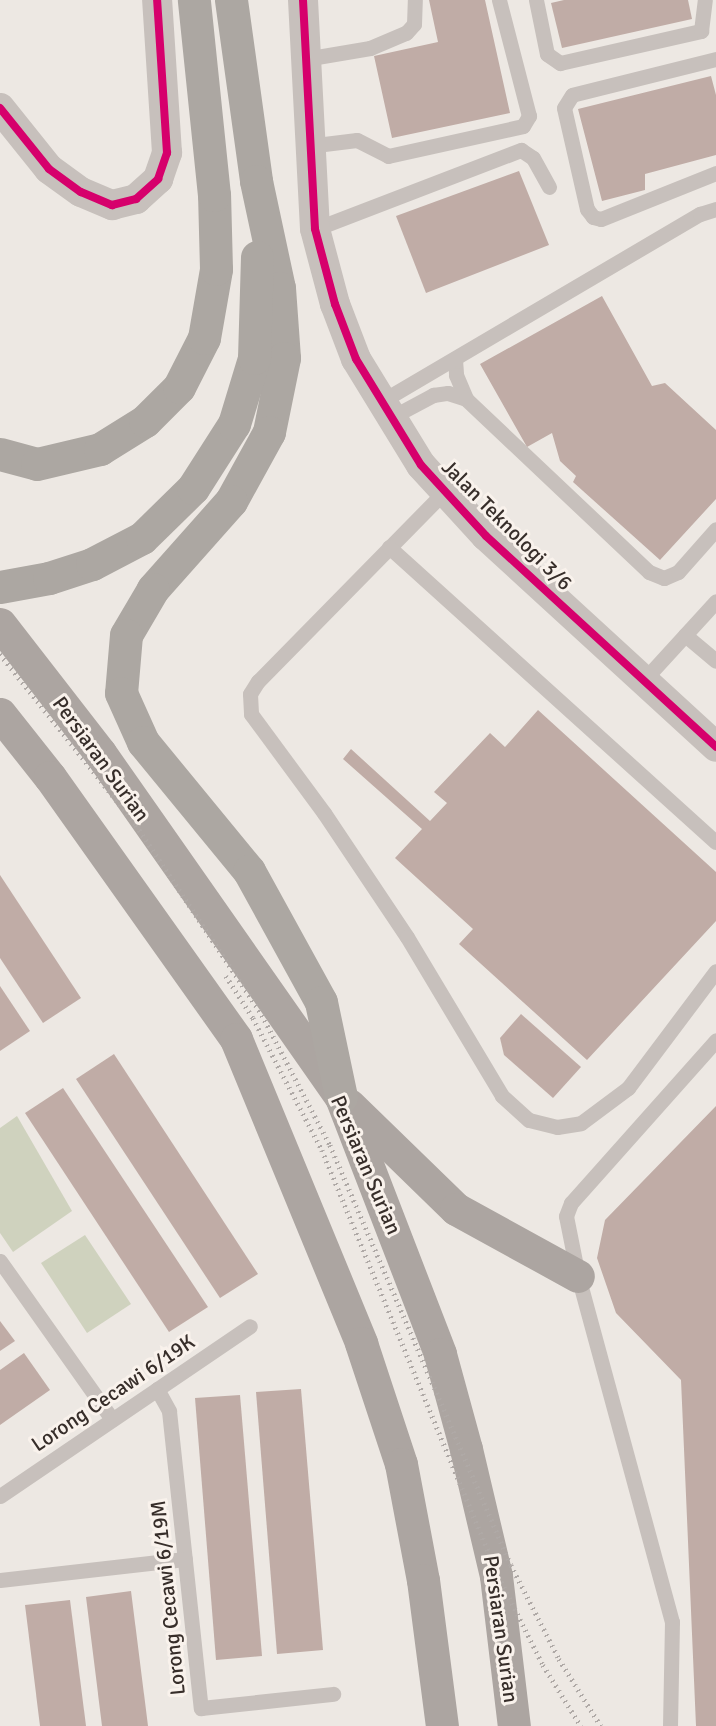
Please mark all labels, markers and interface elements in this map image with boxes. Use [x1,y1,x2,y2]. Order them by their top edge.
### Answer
street label: Jalan Teknologi 3/6 [437,455,577,595]
street label: Persiaran Surian [47,692,155,826]
street label: Persiaran Surian [325,1092,407,1238]
street label: Lorong Cecawi 6/19K [27,1329,199,1457]
street label: Lorong Cecawi 6/19M [145,1499,191,1697]
street label: Persiaran Surian [478,1554,524,1704]

